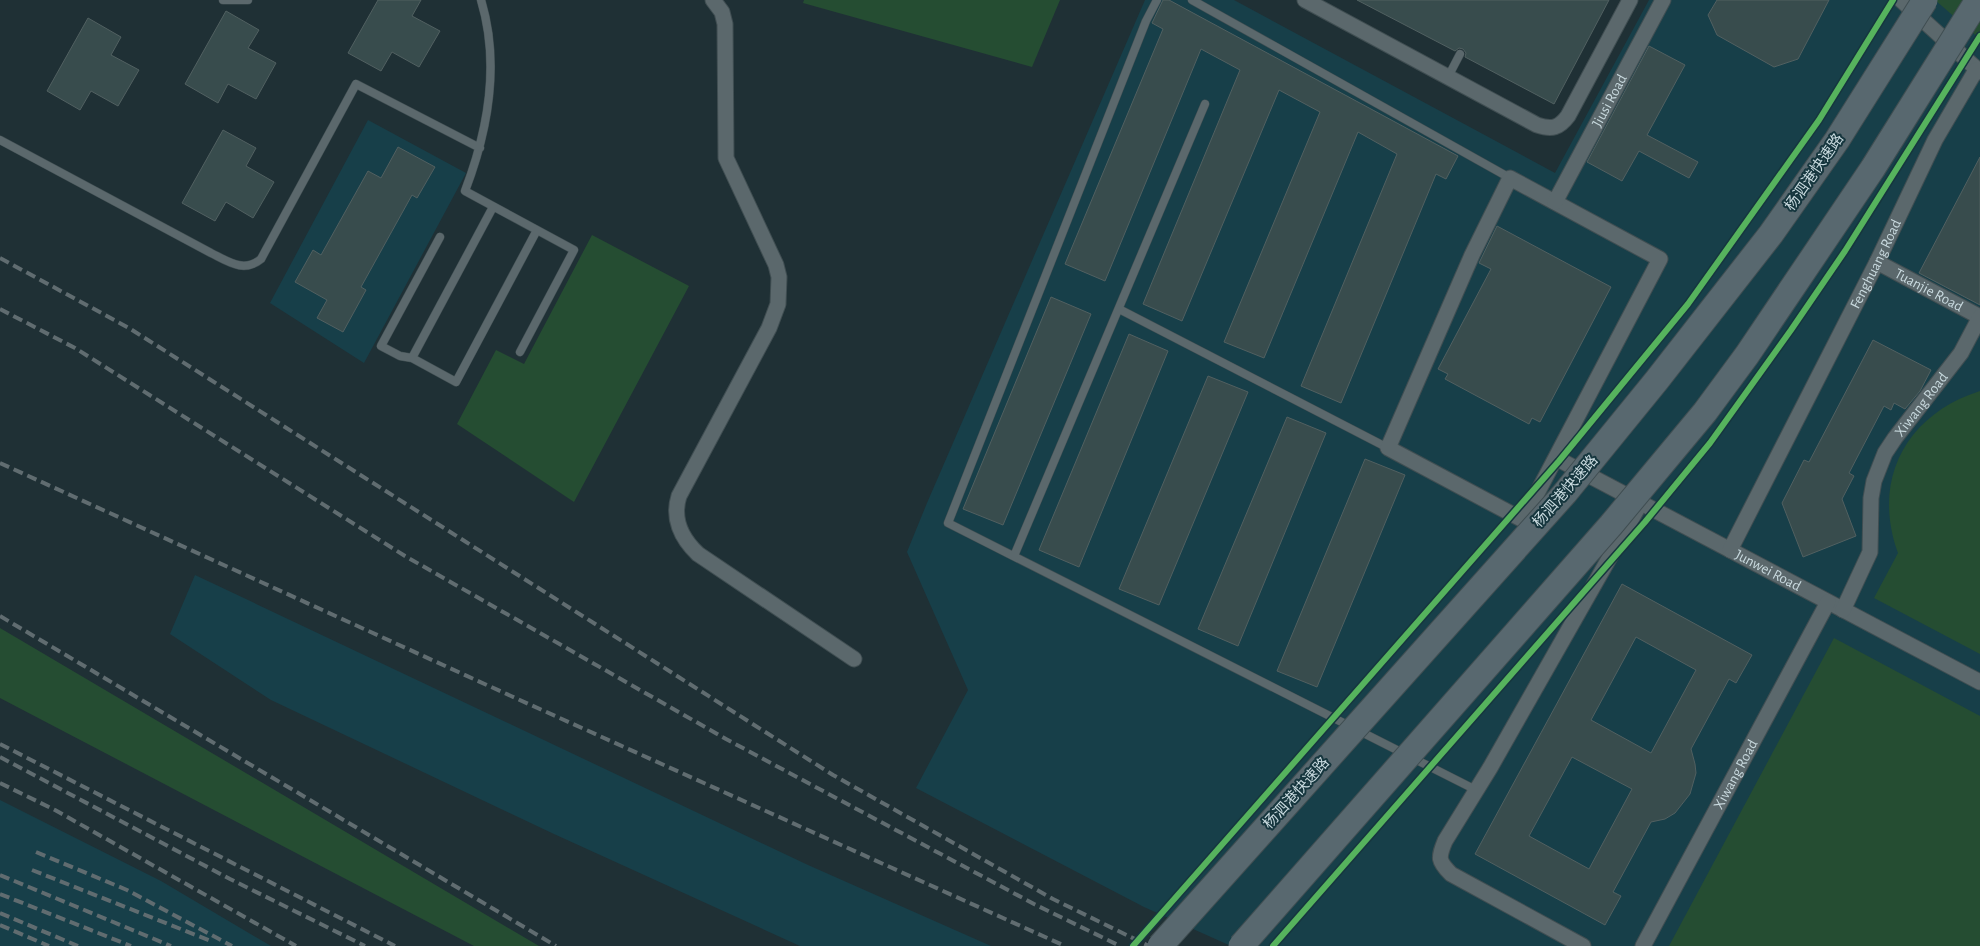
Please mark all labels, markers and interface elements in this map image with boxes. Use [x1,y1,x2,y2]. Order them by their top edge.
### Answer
street label: Jiusi Road [1589,72,1630,130]
street label: 杨泗港快速路 [1782,131,1846,213]
street label: Fenghuang Road [1848,217,1904,311]
street label: Tuanjie Road [1892,266,1966,315]
street label: Xiwang Road [1892,370,1951,439]
street label: 杨泗港快速路 [1529,452,1601,530]
street label: Junwei Road [1732,547,1804,594]
street label: Xiwang Road [1711,737,1761,812]
street label: 杨泗港快速路 [1260,754,1332,832]

